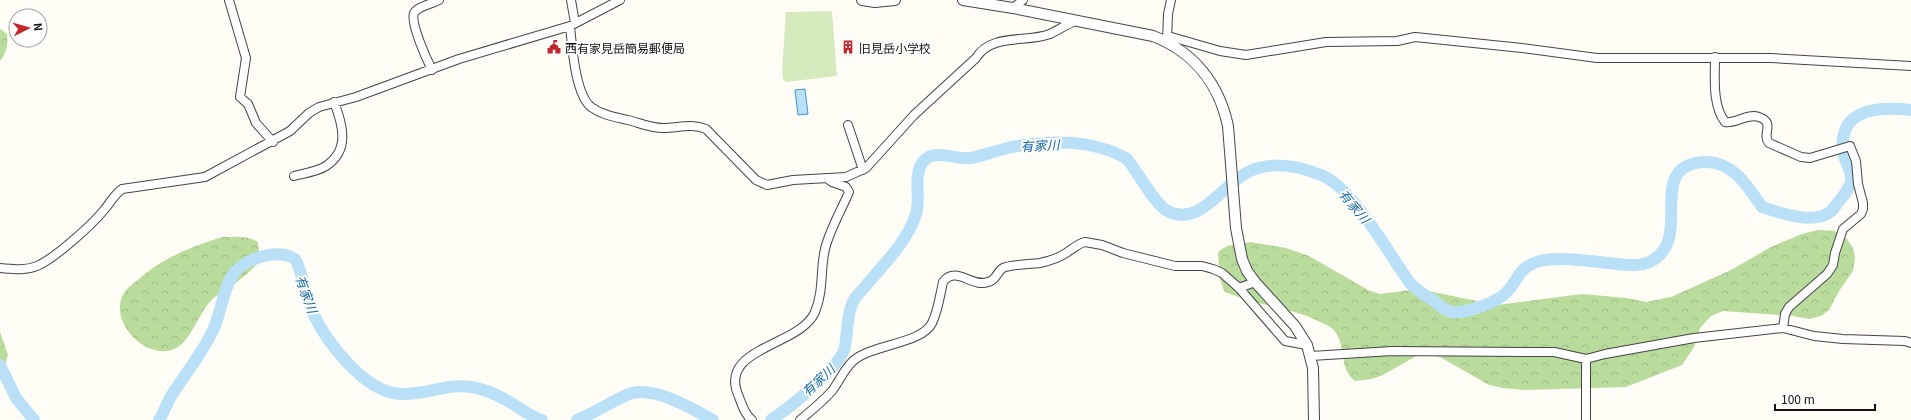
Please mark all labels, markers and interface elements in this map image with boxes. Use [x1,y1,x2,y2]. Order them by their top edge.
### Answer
north arrow [8,8,48,48]
text: N [31,22,47,32]
public building icon: 西有家見岳簡易郵便局 [546,39,562,55]
place label: 西有家見岳簡易郵便局 [565,39,685,56]
building icon: 旧見岳小学校 [840,39,856,55]
place label: 旧見岳小学校 [859,39,931,56]
water label: 有家川 [1020,134,1062,156]
water label: 有家川 [1335,185,1376,229]
water label: 有家川 [291,272,323,317]
water label: 有家川 [797,358,840,400]
scale bar [1775,386,1875,412]
text: 100 m [1781,390,1815,407]

